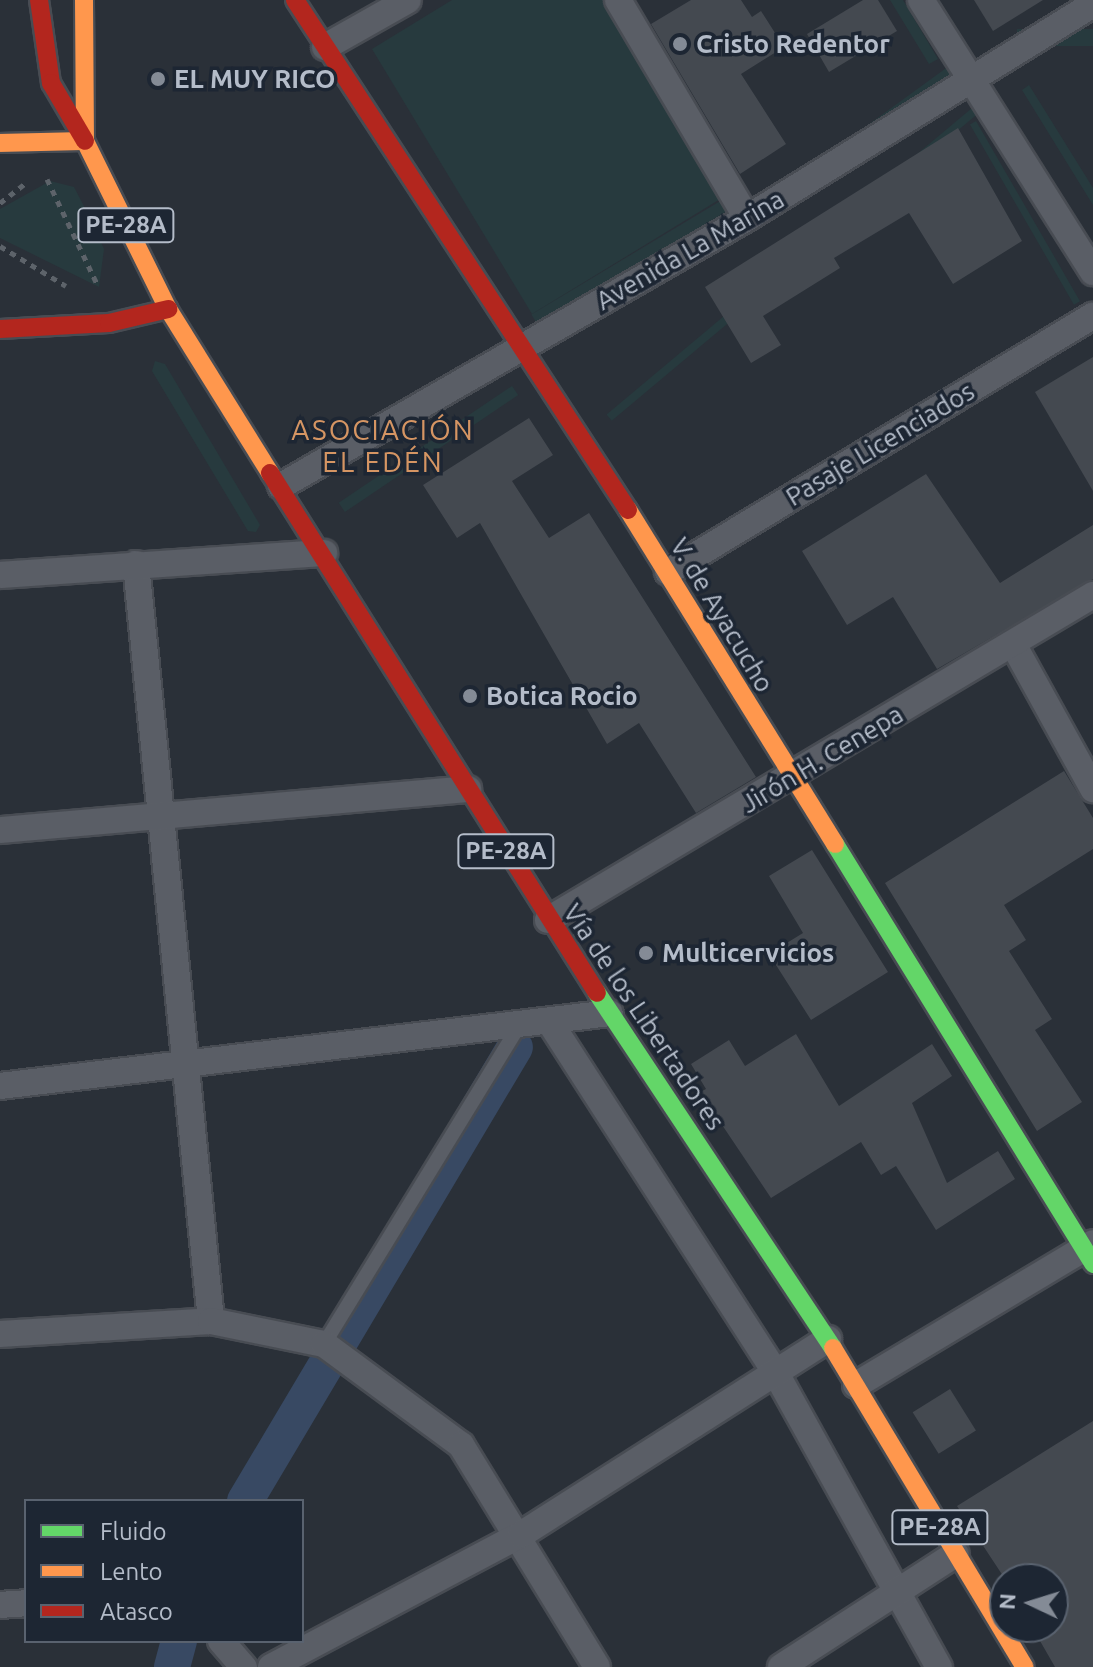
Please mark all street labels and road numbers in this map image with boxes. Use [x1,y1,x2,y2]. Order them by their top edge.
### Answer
street label: Avenida La Marina [590,183,790,317]
road number: PE-28A [76,205,176,245]
street label: Pasaje Licenciados [780,375,980,513]
street label: V. de Ayacucho [664,532,780,698]
street label: Jirón H. Cenepa [735,698,909,820]
road number: PE-28A [456,831,556,871]
street label: Vía de los Libertadores [557,898,731,1136]
road number: PE-28A [890,1507,990,1547]

